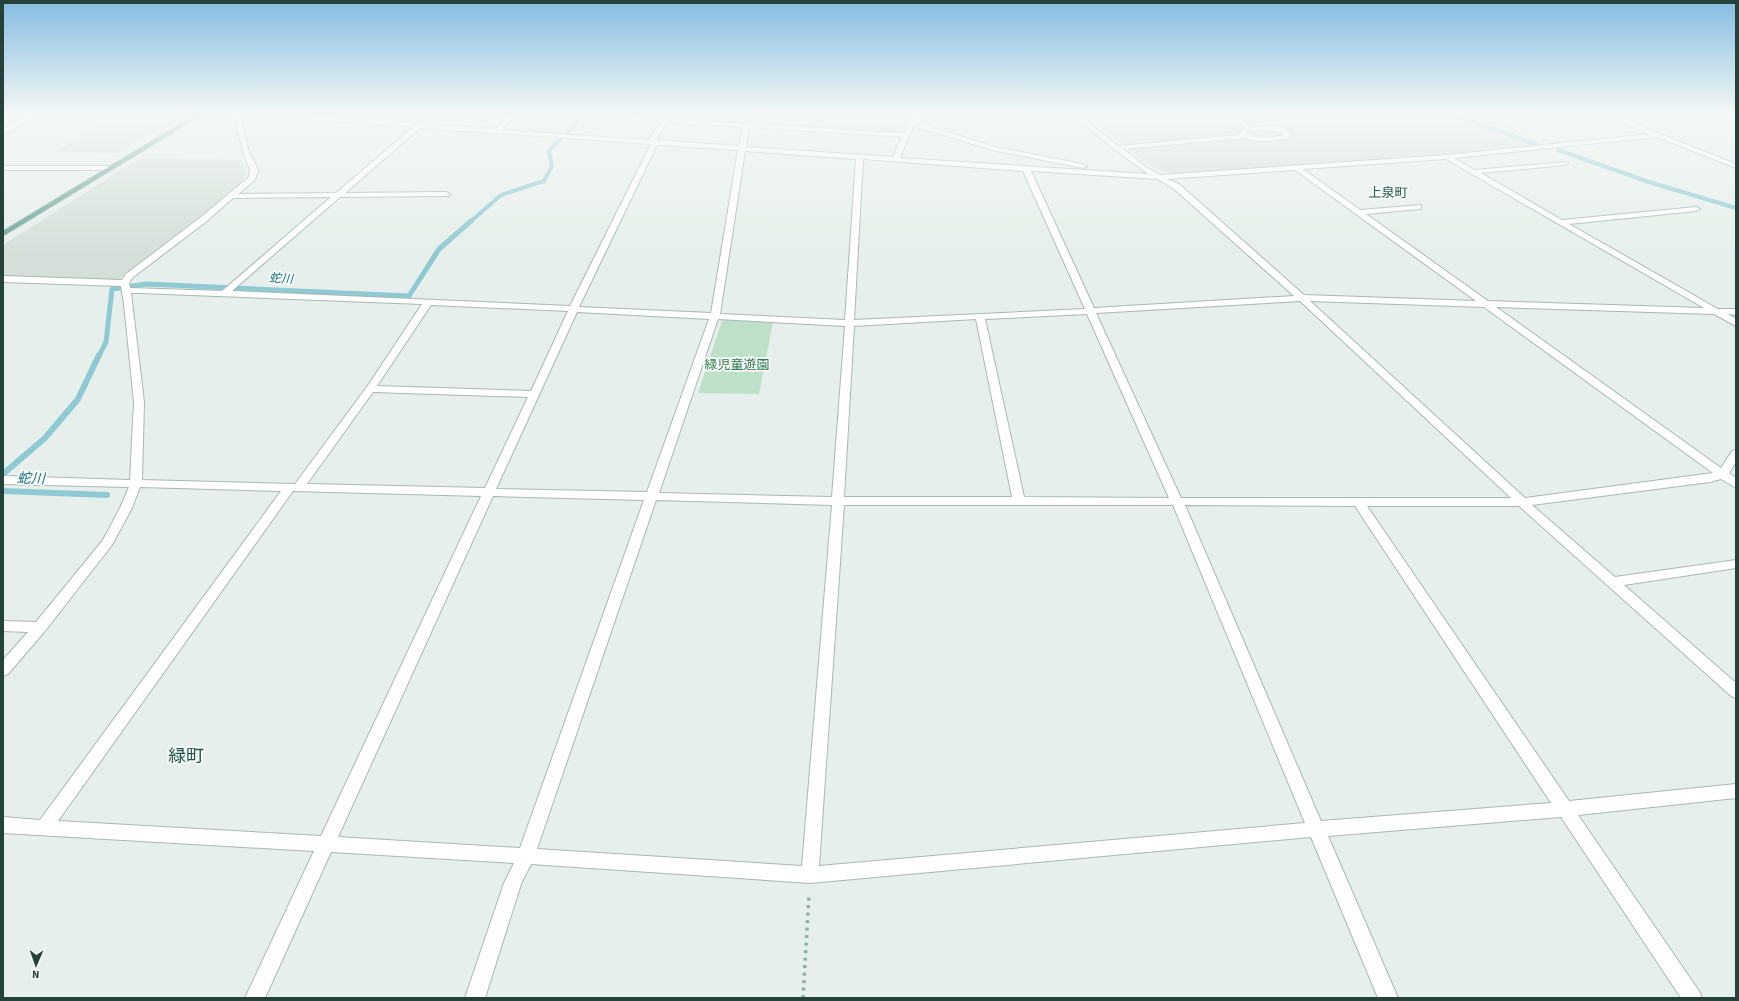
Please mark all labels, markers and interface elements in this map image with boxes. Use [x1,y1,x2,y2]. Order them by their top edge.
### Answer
district label: 上泉町 [1368,184,1408,202]
water label: 蛇川 [269,270,295,288]
park label: 緑児童遊園 [704,356,770,374]
water label: 蛇川 [17,469,47,490]
district label: 緑町 [168,744,204,769]
north arrow [16,945,56,985]
text: N [32,967,40,982]

